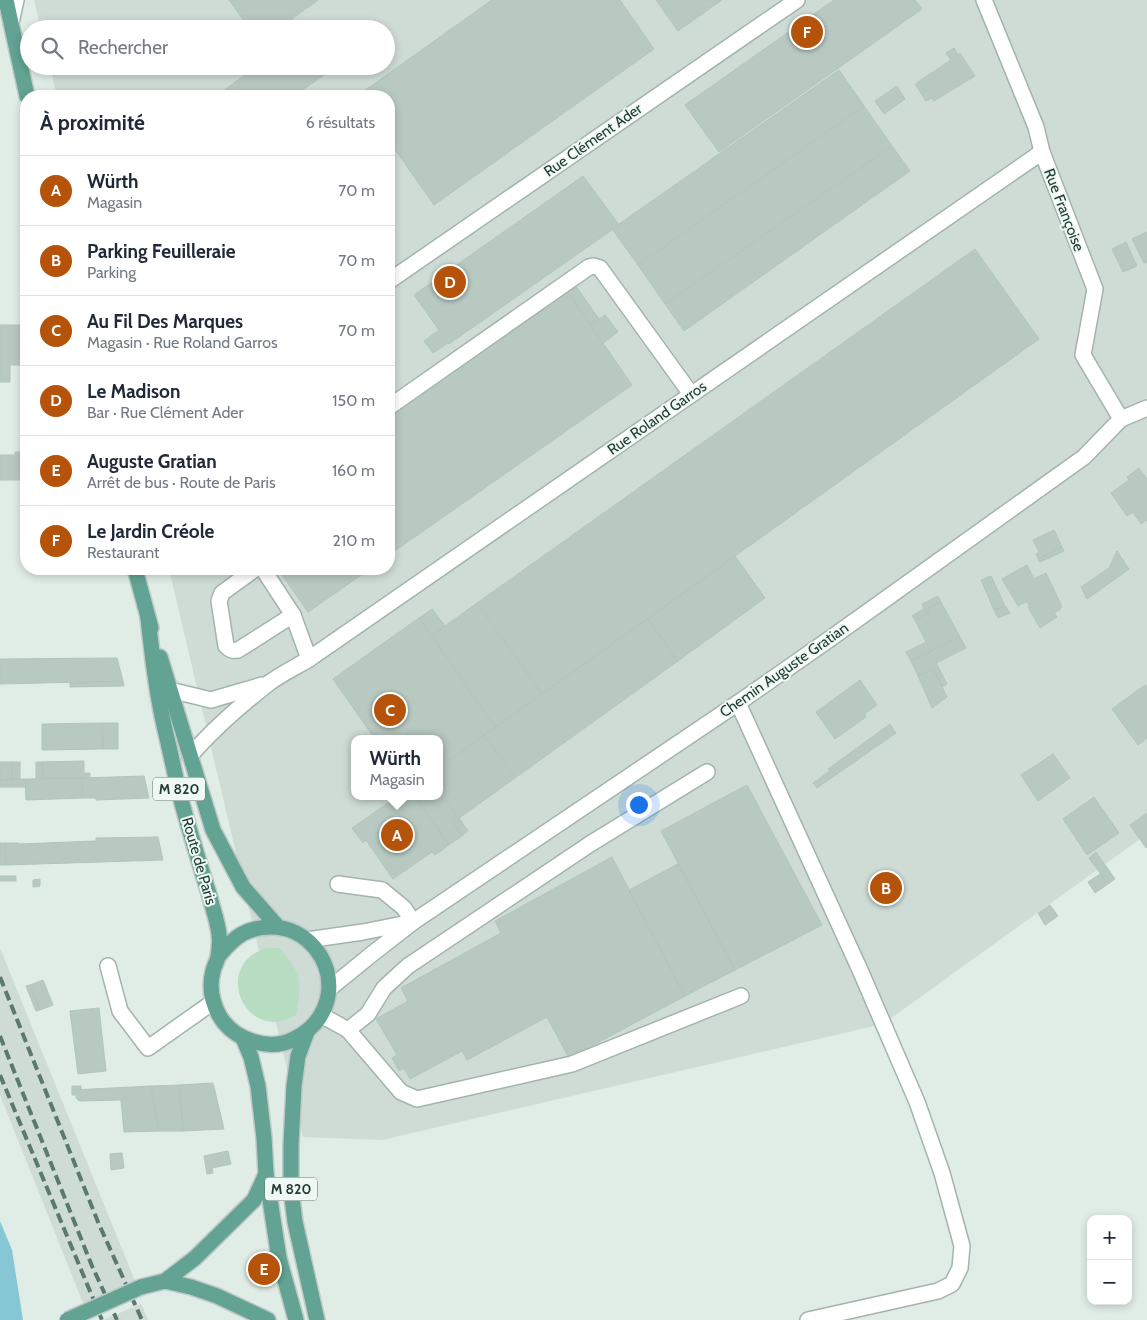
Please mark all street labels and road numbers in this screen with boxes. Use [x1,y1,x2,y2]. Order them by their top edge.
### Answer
street label: Rue Clément Ader [541,99,646,181]
street label: Rue Françoise [1040,166,1088,254]
street label: Rue Roland Garros [604,377,710,459]
street label: Chemin Auguste Gratian [716,619,852,721]
road number: M 820 [153,778,205,801]
street label: Route de Paris [178,815,220,907]
road number: M 820 [265,1178,317,1200]

